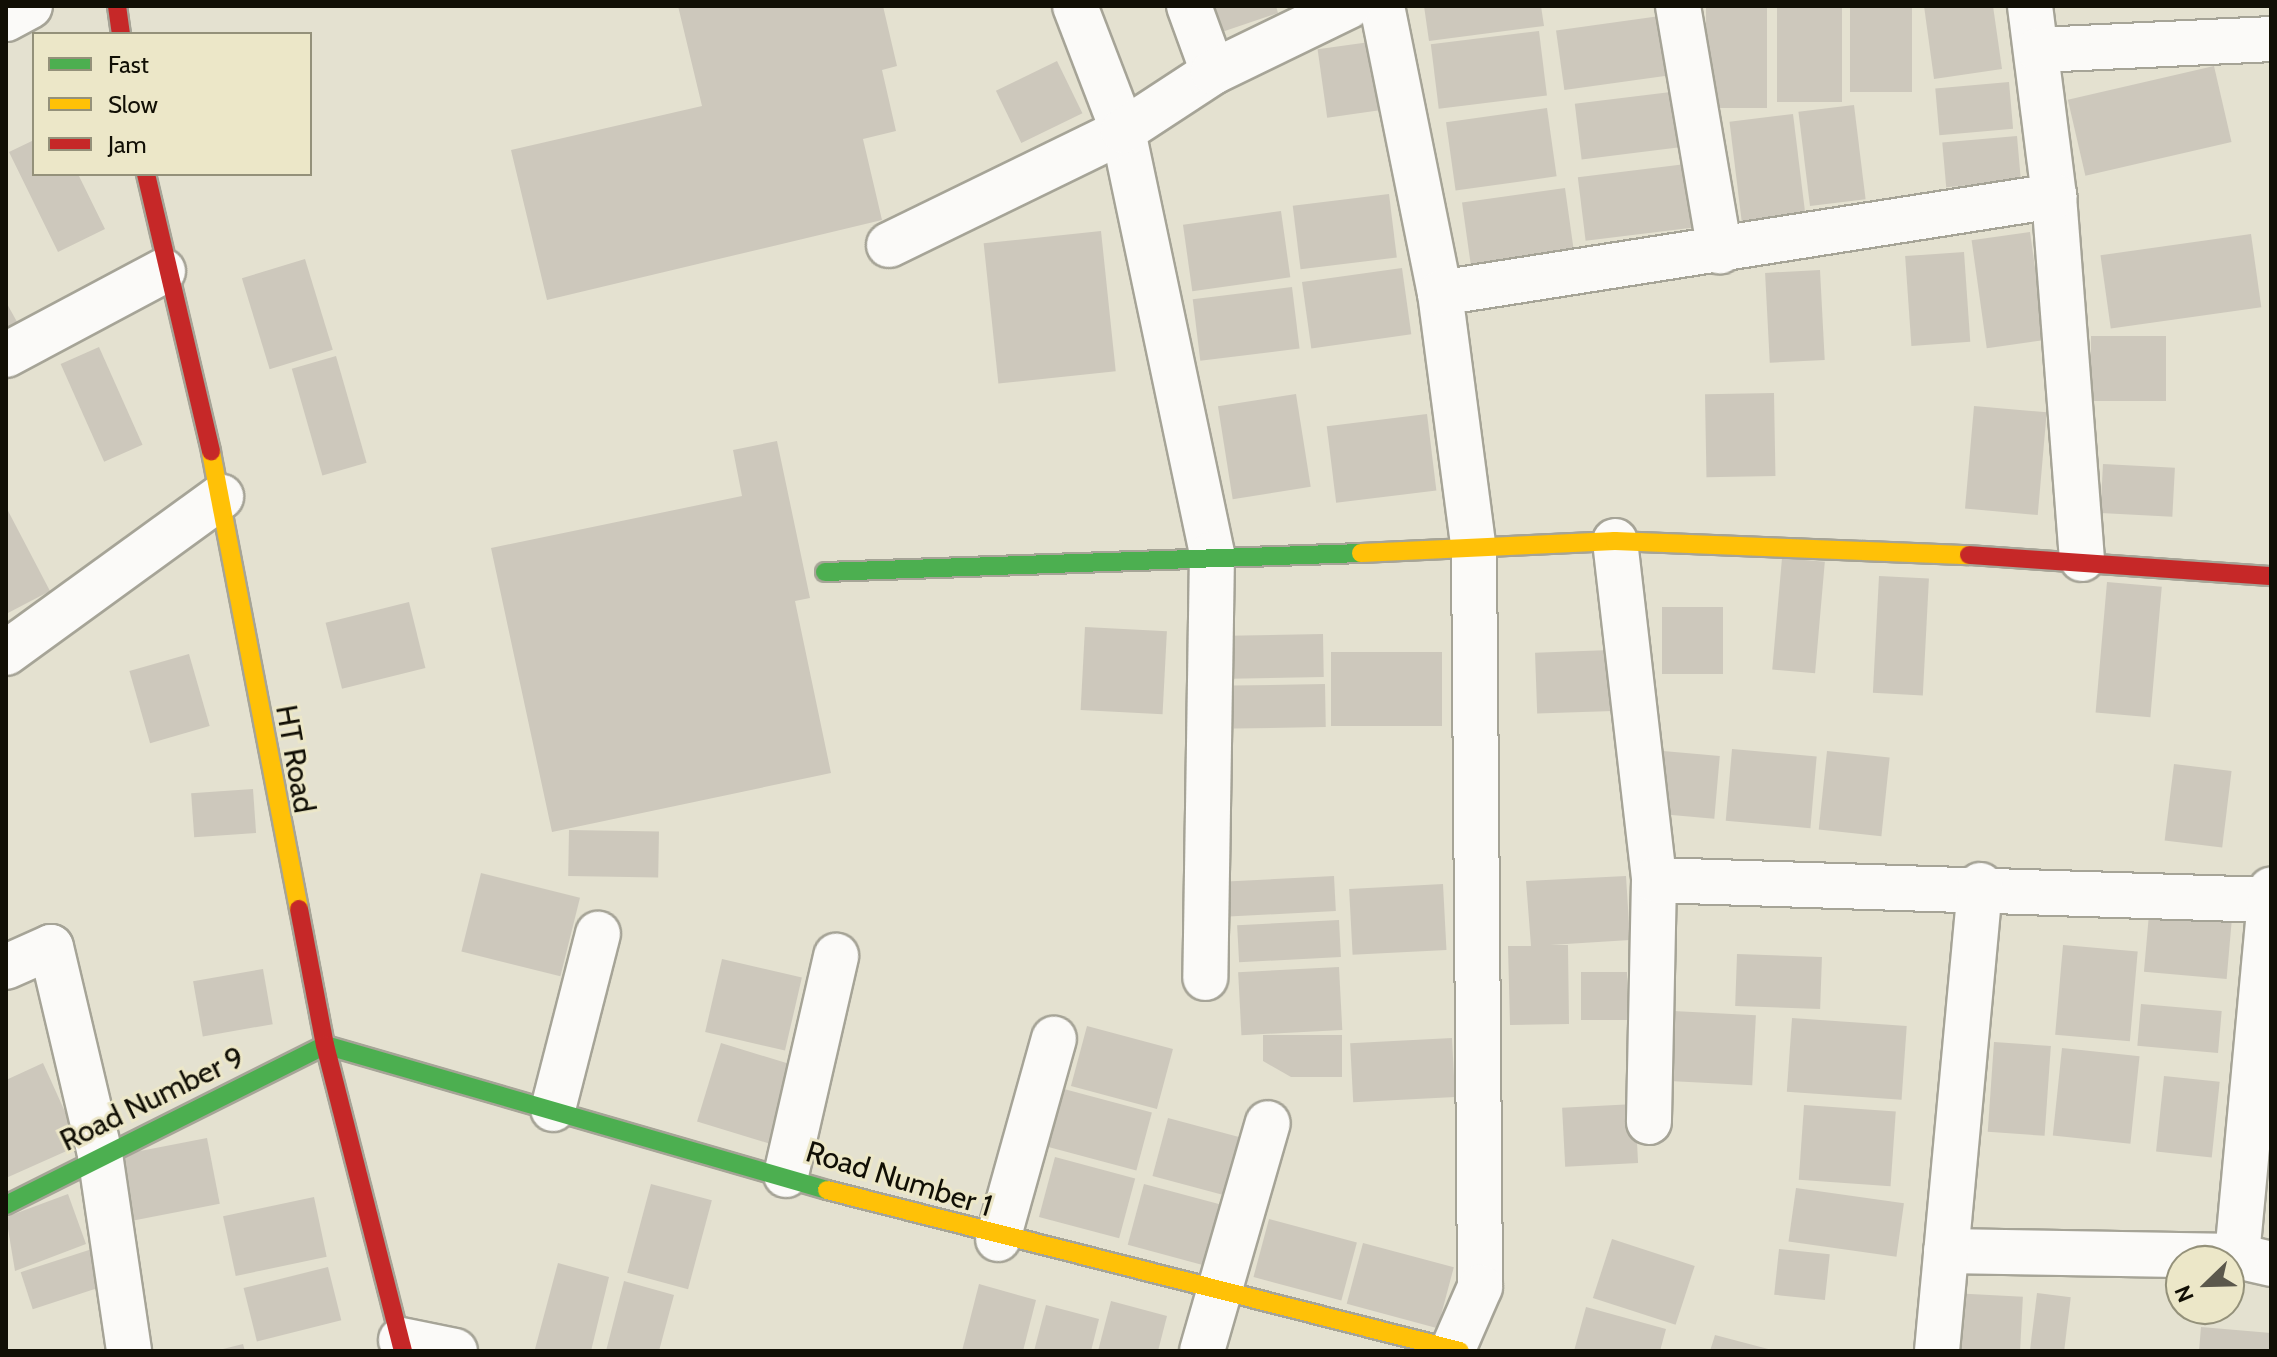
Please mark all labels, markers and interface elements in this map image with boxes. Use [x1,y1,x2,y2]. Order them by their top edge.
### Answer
legend [32,32,312,176]
text: Fast [108,50,149,79]
text: Slow [108,90,158,119]
text: Jam [108,130,146,159]
street label: HT Road [268,702,322,816]
street label: Road Number 9 [54,1039,250,1159]
street label: Road Number 1 [802,1134,996,1224]
north arrow [2165,1245,2245,1325]
text: N [2169,1281,2200,1306]

